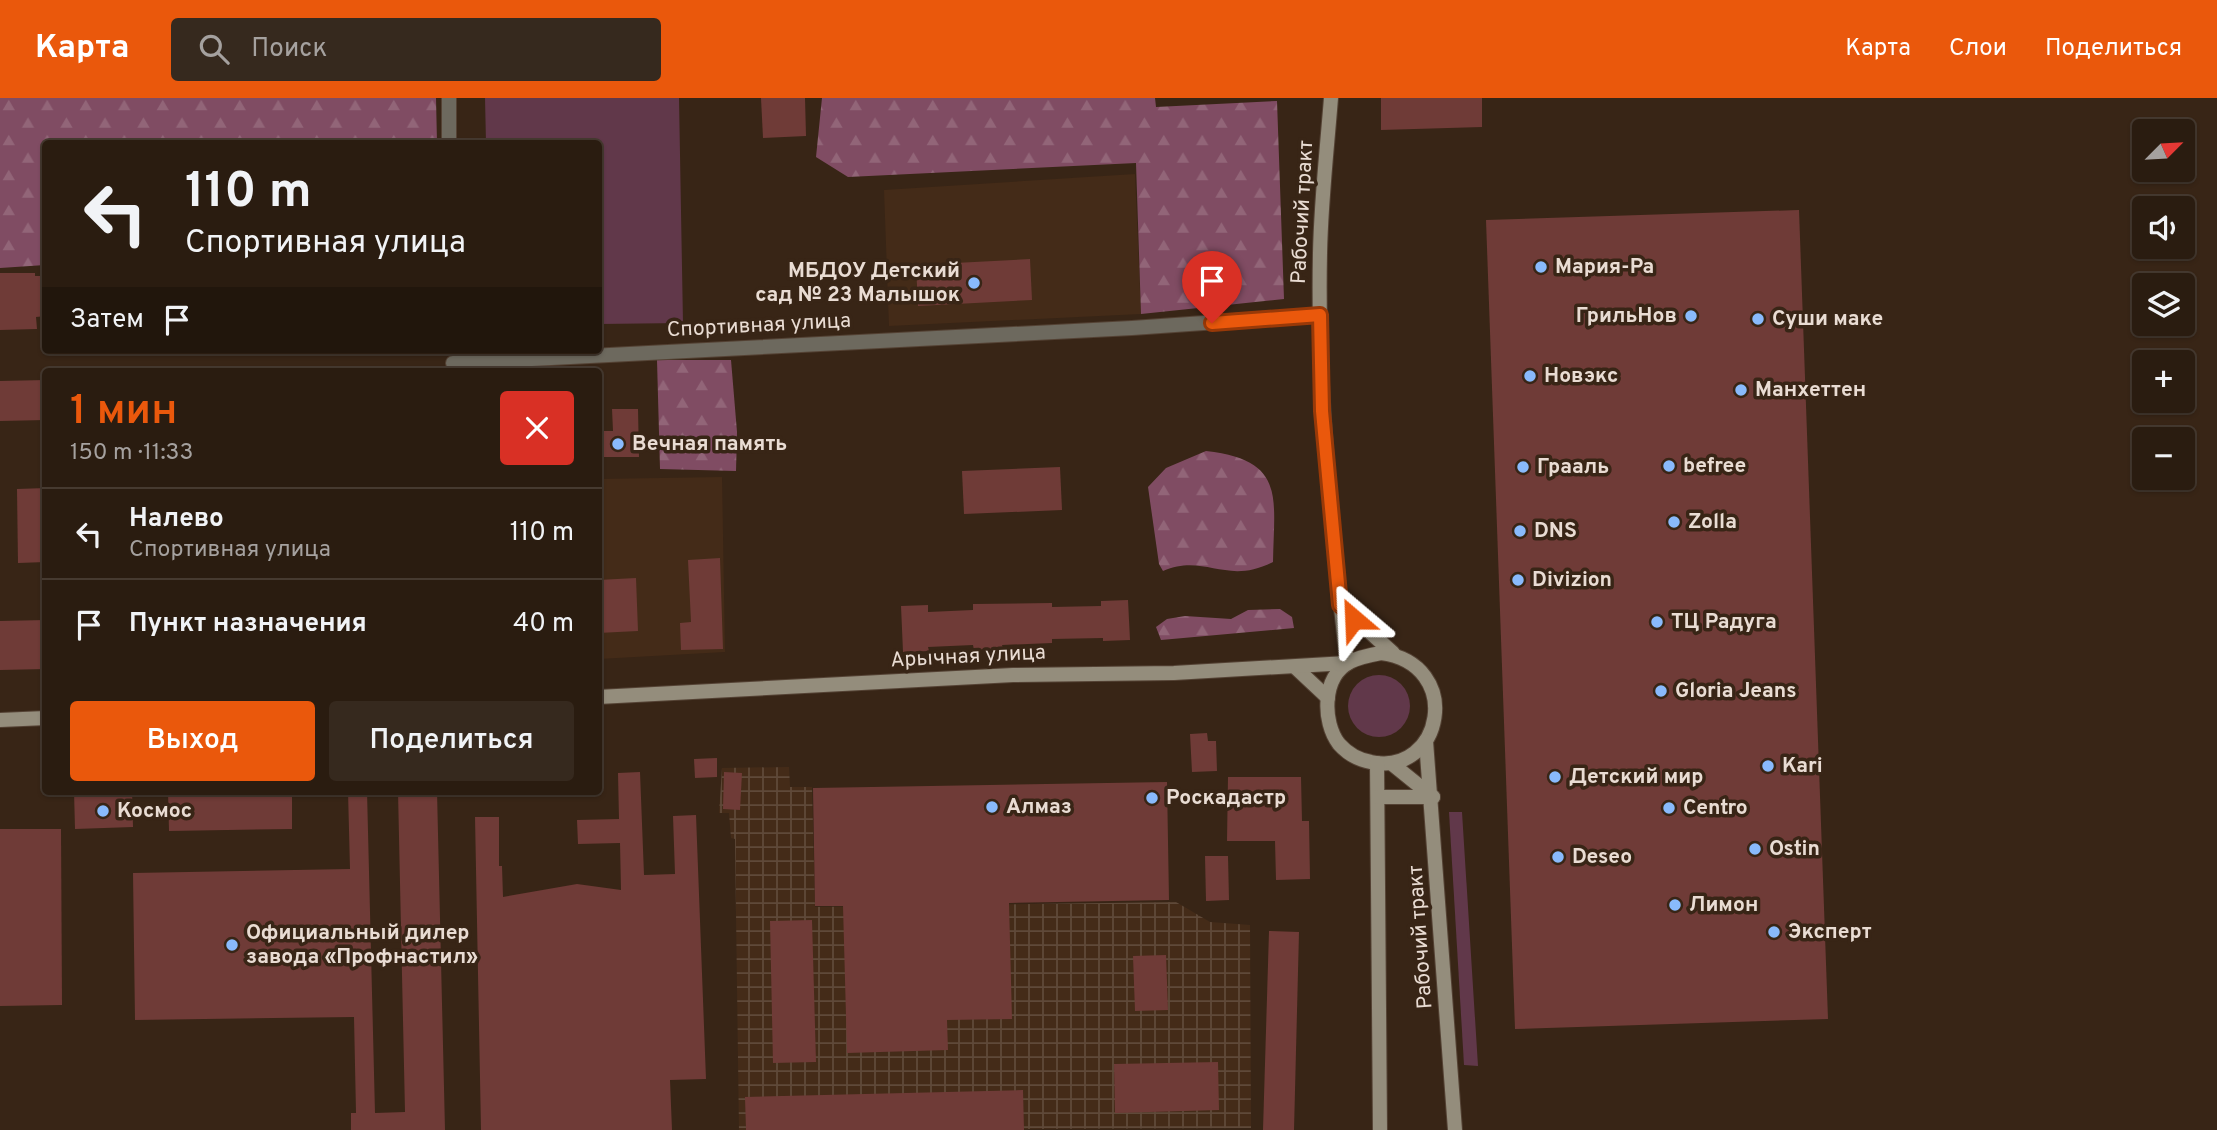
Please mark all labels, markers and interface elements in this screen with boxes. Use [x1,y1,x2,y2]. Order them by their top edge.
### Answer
search box [171,18,661,81]
text: Карта [35,28,129,70]
icon: search [195,30,233,68]
text: Поиск [251,33,327,66]
text: Карта [1845,34,1911,64]
text: Слои [1949,34,2007,64]
text: Поделиться [2045,34,2182,64]
north arrow [2132,119,2194,182]
map controls [2132,119,2195,490]
street label: Рабочий тракт [1286,139,1320,285]
text: 110 m [185,163,312,225]
icon: left [70,168,161,259]
button: sound [2132,196,2195,259]
text: Спортивная улица [185,224,466,264]
pin [1182,251,1242,323]
place label: Мария-Ра [1555,254,1654,281]
place label: МБДОУ Детский сад № 23 Малышок [755,258,960,309]
marker: Мария-Ра [1533,259,1549,275]
icon: arrive [1193,262,1231,300]
button: layers [2132,273,2195,336]
marker: МБДОУ Детский сад № 23 Малышок [966,275,982,291]
icon: arrive [158,301,196,339]
place label: ГрильНов [1576,303,1677,330]
text: Затем [70,304,144,337]
place label: Суши маке [1772,306,1883,333]
street label: Спортивная улица [666,308,852,344]
marker: ГрильНов [1683,308,1699,324]
marker: Суши маке [1750,311,1766,327]
button: + [2132,350,2195,413]
place label: Новэкс [1544,363,1619,390]
marker: Новэкс [1522,368,1538,384]
place label: Манхеттен [1755,377,1866,404]
marker: Манхеттен [1733,382,1749,398]
text: 1 мин [70,386,177,439]
button: close [500,391,574,465]
button: − [2132,427,2195,490]
place label: Вечная память [632,431,787,458]
marker: Вечная память [610,436,626,452]
text: 150 m · 11:33 [70,439,193,468]
place label: befree [1683,453,1746,480]
place label: Грааль [1537,454,1609,481]
marker: befree [1661,458,1677,474]
marker: Грааль [1515,459,1531,475]
text: Налево [129,503,224,536]
place label: Zolla [1688,509,1737,536]
marker: Zolla [1666,514,1682,530]
icon: left [70,515,108,553]
text: 110 m [510,517,574,550]
place label: DNS [1534,518,1577,545]
marker: DNS [1512,523,1528,539]
text: Спортивная улица [129,536,331,565]
place label: Divizion [1532,567,1612,594]
marker: Divizion [1510,572,1526,588]
position arrow [1317,582,1391,656]
icon: arrive [70,606,108,644]
text: Пункт назначения [129,608,367,641]
text: 40 m [513,608,574,641]
place label: ТЦ Радуга [1671,609,1777,636]
marker: ТЦ Радуга [1649,614,1665,630]
street label: Арычная улица [890,639,1046,675]
place label: Gloria Jeans [1675,678,1797,705]
marker: Gloria Jeans [1653,683,1669,699]
button: Выход [70,701,315,781]
button: Поделиться [329,701,574,781]
place label: Kari [1782,753,1823,780]
marker: Kari [1760,758,1776,774]
place label: Детский мир [1569,764,1703,791]
marker: Детский мир [1547,769,1563,785]
place label: Роскадастр [1166,785,1286,812]
marker: Роскадастр [1144,790,1160,806]
place label: Алмаз [1006,794,1072,821]
place label: Centro [1683,795,1748,822]
place label: Космос [117,798,192,825]
marker: Алмаз [984,799,1000,815]
marker: Centro [1661,800,1677,816]
marker: Космос [95,803,111,819]
place label: Ostin [1769,836,1820,863]
marker: Ostin [1747,841,1763,857]
place label: Deseo [1572,844,1632,871]
marker: Deseo [1550,849,1566,865]
street label: Рабочий тракт [1403,864,1439,1010]
place label: Лимон [1689,892,1758,919]
marker: Лимон [1667,897,1683,913]
place label: Эксперт [1788,919,1872,946]
place label: Официальный дилер завода «Профнастил» [246,920,478,971]
marker: Эксперт [1766,924,1782,940]
marker: Официальный дилер завода «Профнастил» [224,937,240,953]

